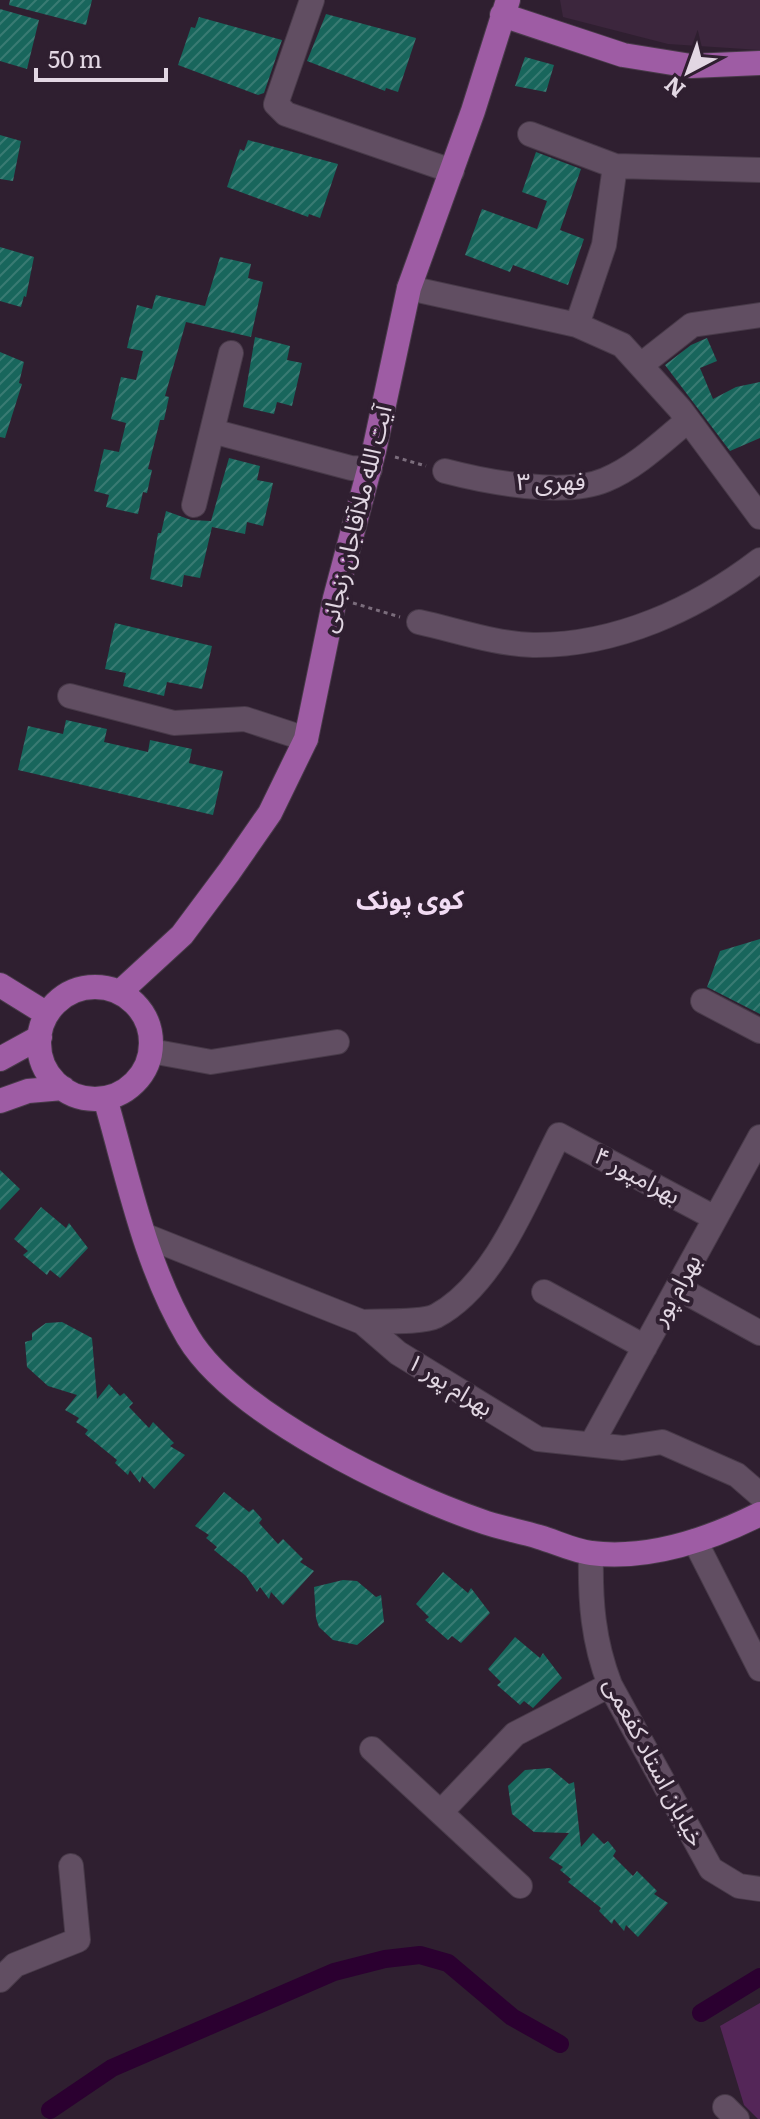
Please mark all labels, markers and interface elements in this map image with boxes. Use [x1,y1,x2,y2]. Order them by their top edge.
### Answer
scale bar [36,32,166,82]
north arrow [648,32,728,112]
text: 50 m [48,40,102,75]
text: N [656,70,692,107]
street label: آیت الله ملاآقاجان زنجانی [308,400,399,636]
street label: فهری ۳ [516,462,586,497]
district label: کوی پونک [356,878,465,918]
street label: بهرامپور ۴ [589,1136,688,1211]
street label: بهرام پور [639,1247,710,1333]
street label: بهرام پور ۱ [400,1343,501,1426]
street label: خیابان استاد کفعمی [597,1670,716,1852]

